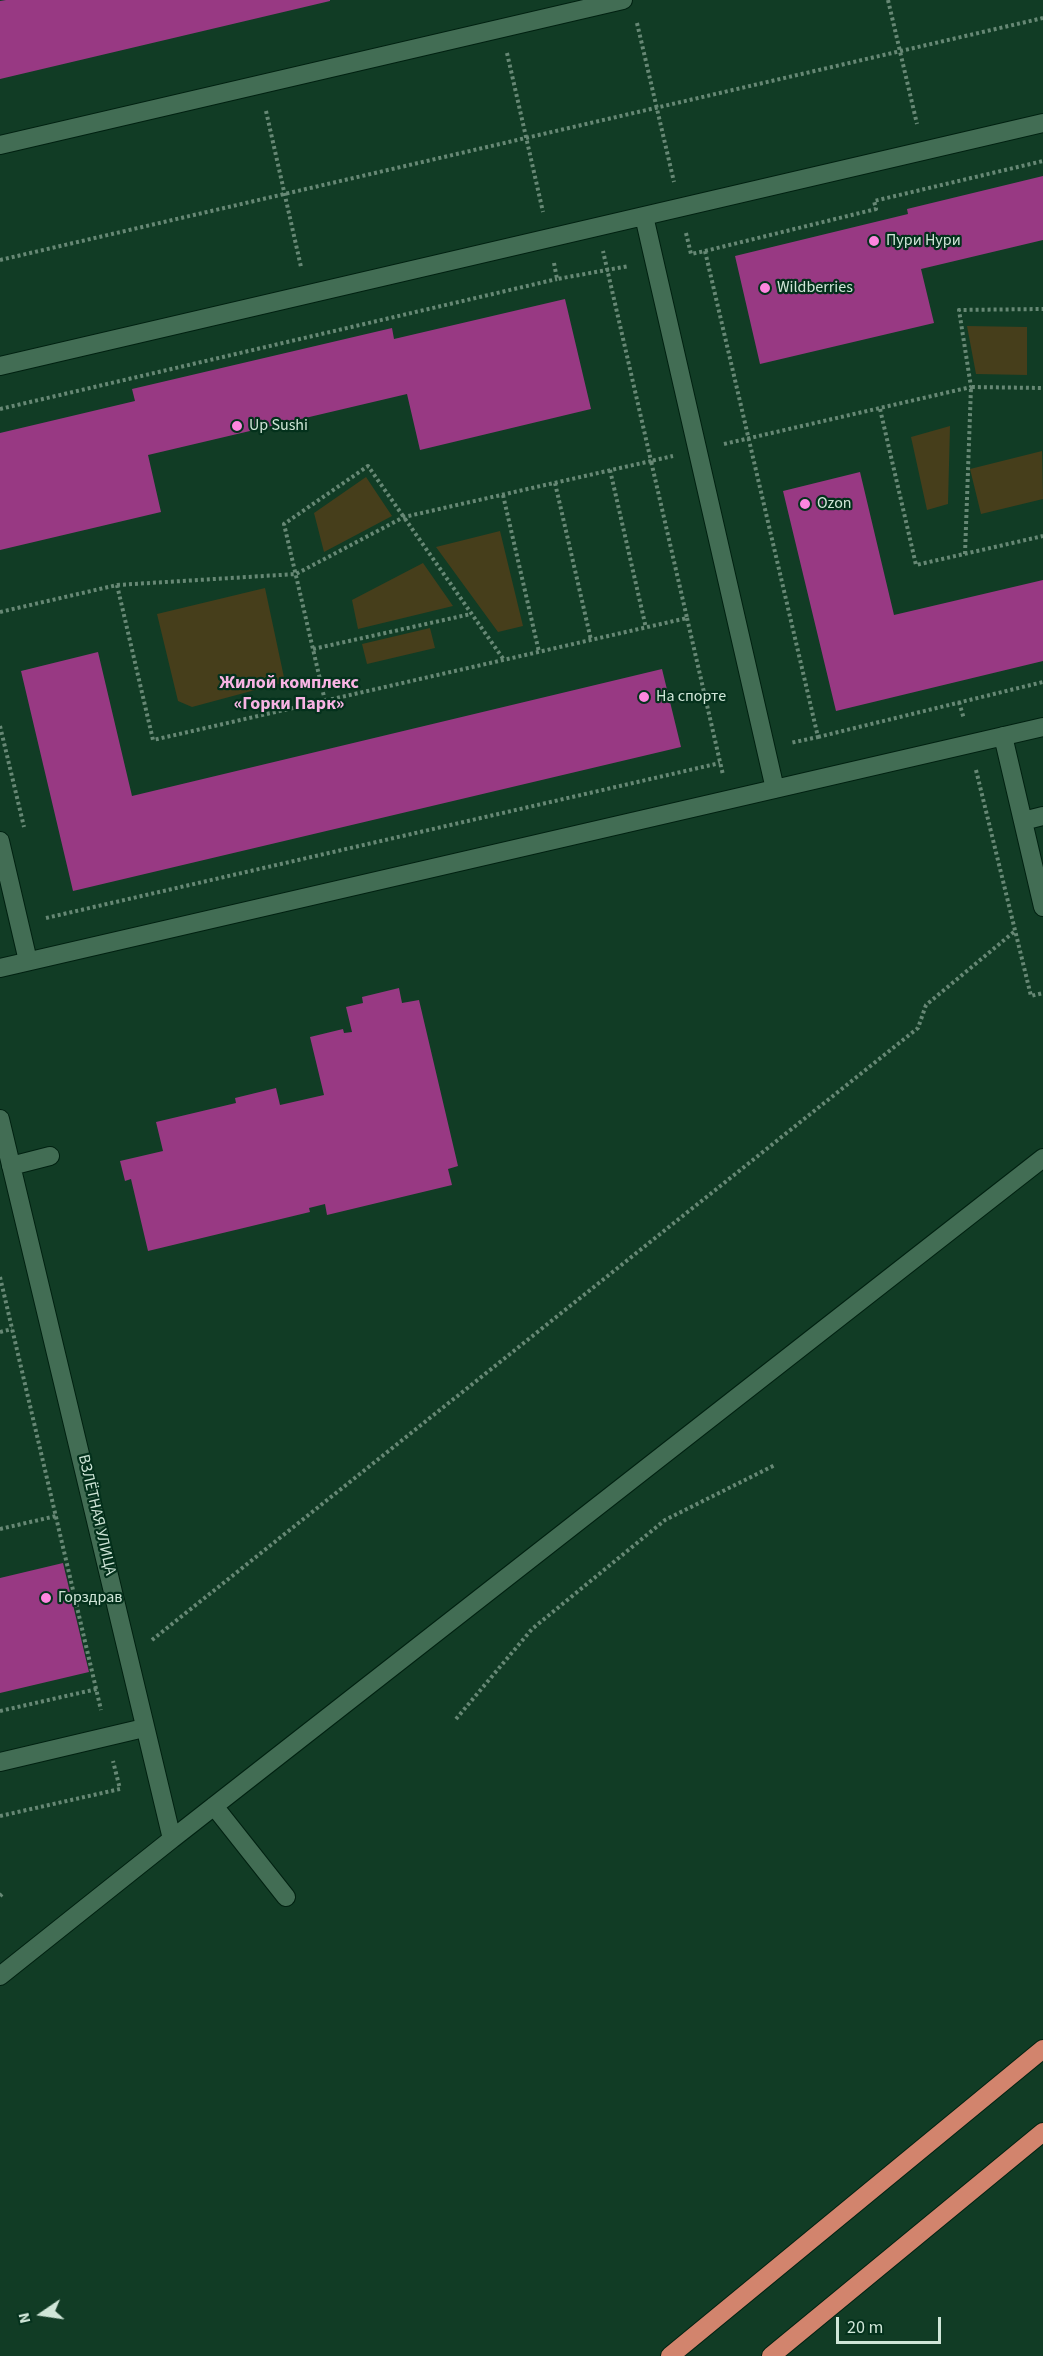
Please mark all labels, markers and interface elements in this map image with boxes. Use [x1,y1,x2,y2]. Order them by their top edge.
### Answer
place label: Пури Нури [886,231,961,251]
marker: Пури Нури [867,234,881,248]
place label: Wildberries [777,278,853,298]
marker: Wildberries [758,281,772,295]
place label: Up Sushi [249,416,308,436]
marker: Up Sushi [230,419,244,433]
place label: Ozon [817,494,852,514]
marker: Ozon [798,497,812,511]
district label: Жилой комплекс «Горки Парк» [219,673,359,716]
place label: На спорте [656,687,726,707]
marker: На спорте [637,690,651,704]
street label: ВЗЛЁТНАЯ УЛИЦА [73,1453,119,1577]
place label: Горздрав [58,1588,122,1608]
marker: Горздрав [39,1591,53,1605]
north arrow [12,2284,72,2344]
scale bar [839,2305,944,2343]
text: N [13,2310,36,2326]
text: 20 m [847,2315,883,2340]

